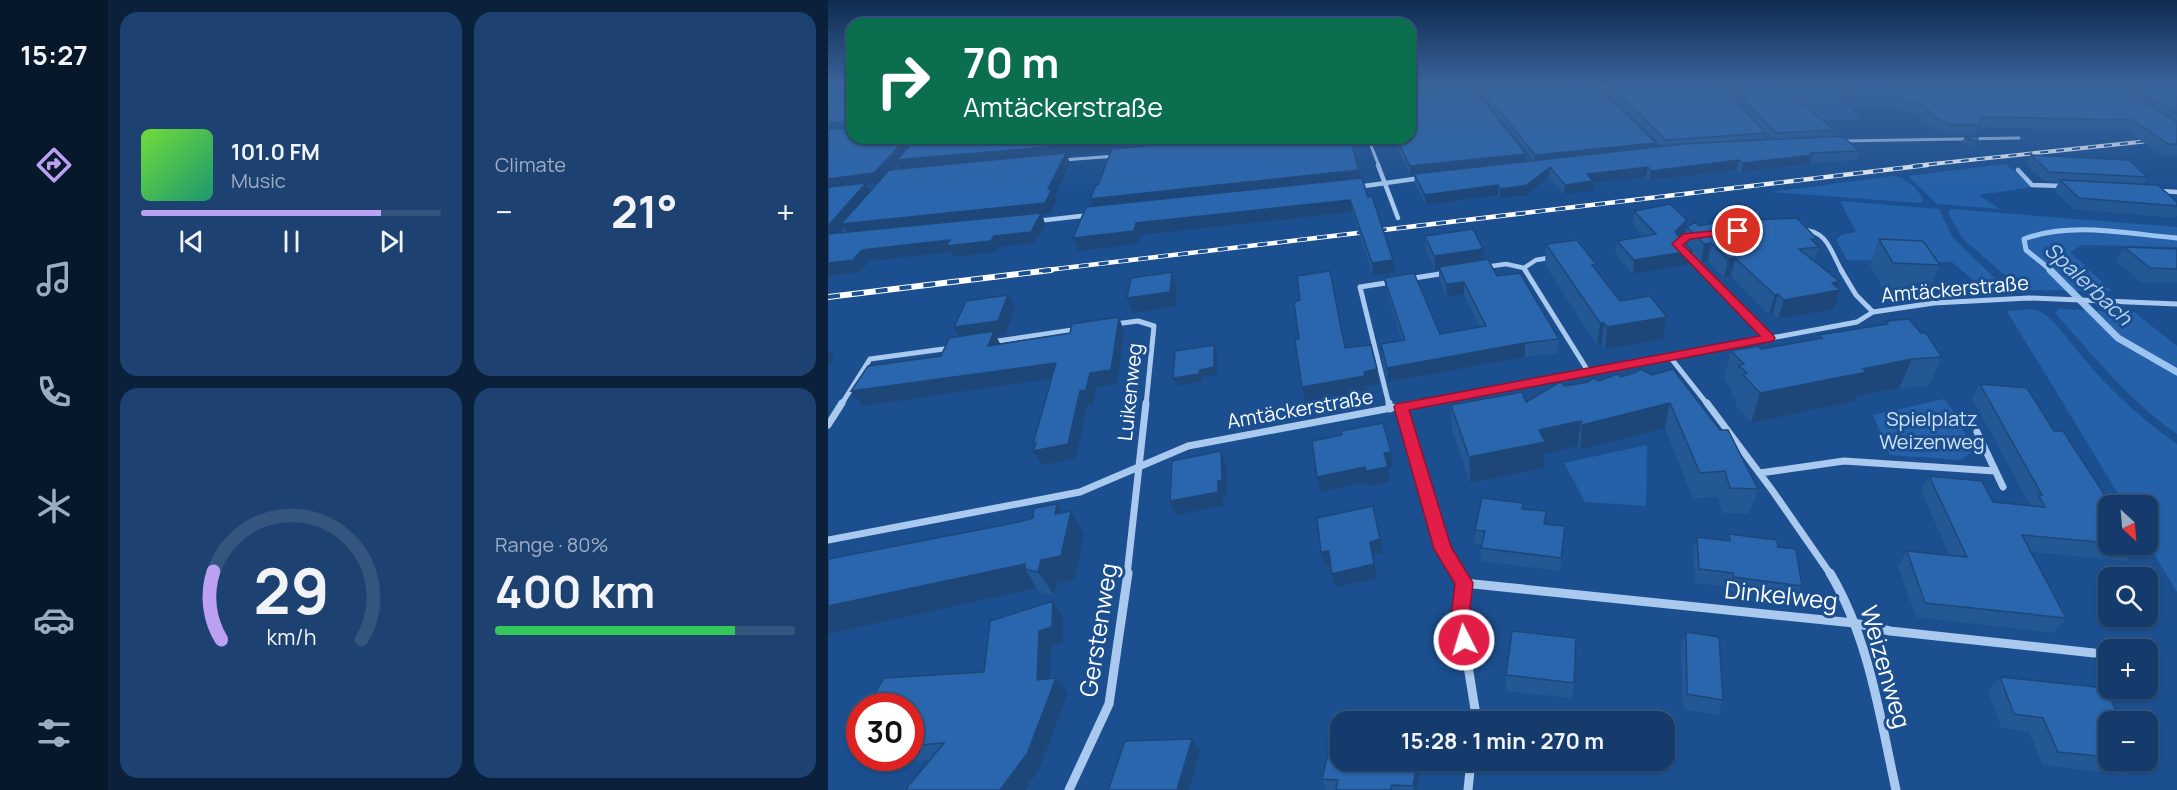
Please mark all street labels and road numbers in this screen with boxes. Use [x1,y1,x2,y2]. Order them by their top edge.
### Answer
street label: Amtäckerstraße [1880,269,2030,308]
street label: Luikenweg [1111,342,1148,442]
street label: Amtäckerstraße [1225,382,1375,435]
street label: Gerstenweg [1071,561,1124,699]
street label: Dinkelweg [1723,572,1839,617]
street label: Weizenweg [1853,601,1920,732]

